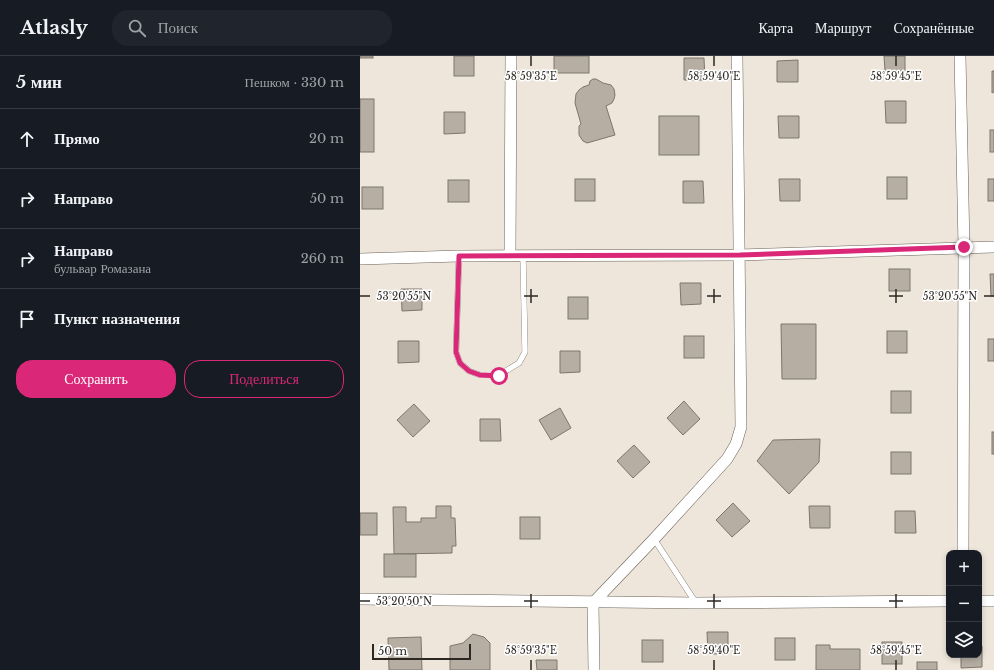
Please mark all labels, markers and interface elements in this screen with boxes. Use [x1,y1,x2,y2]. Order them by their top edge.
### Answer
search box [112,10,392,46]
text: Atlasly [20,16,88,39]
icon: search [126,17,148,39]
text: Поиск [158,18,198,37]
text: Карта [758,19,793,37]
text: Маршрут [815,19,871,37]
text: Сохранённые [893,19,974,37]
text: 58°59'35"E [505,70,557,83]
text: 58°59'40"E [688,70,740,83]
text: 58°59'45"E [870,70,922,83]
text: 5 мин [16,72,62,93]
text: Пешком · 330 m [245,74,344,91]
icon: ahead [16,128,38,150]
text: Прямо [54,129,100,148]
text: 20 m [309,130,344,147]
icon: right [16,188,38,210]
text: Направо [54,189,113,208]
text: 50 m [310,190,344,207]
route end [955,238,973,256]
text: Направо [54,241,113,260]
icon: right [16,248,38,270]
text: 260 m [301,250,344,267]
text: бульвар Ромазана [54,260,151,277]
text: 53°20'55"N [377,290,431,303]
text: 53°20'55"N [923,290,977,303]
icon: arrive [16,308,38,330]
text: Пункт назначения [54,309,180,328]
button: Сохранить [16,360,176,398]
button: Поделиться [184,360,344,398]
route start [490,367,508,385]
map controls [946,550,982,658]
button: + [946,550,982,586]
button: − [946,586,982,622]
text: 53°20'50"N [376,595,432,608]
button: layers [946,622,982,658]
scale bar [372,642,471,661]
text: 50 m [378,644,407,658]
text: 58°59'35"E [505,644,557,657]
text: 58°59'40"E [688,644,740,657]
text: 58°59'45"E [870,644,922,657]

